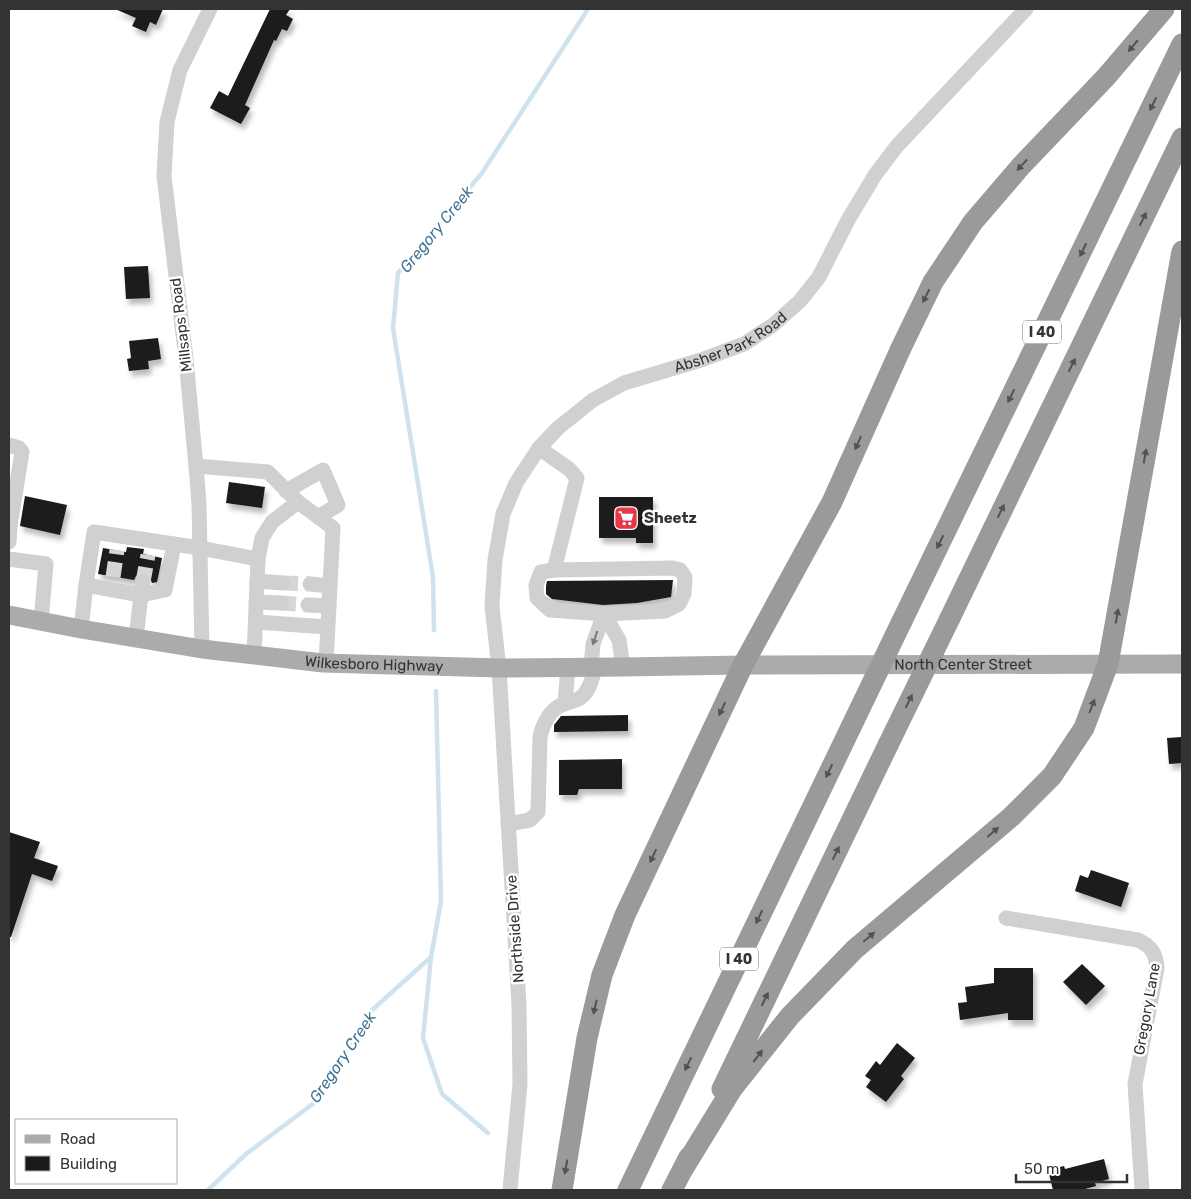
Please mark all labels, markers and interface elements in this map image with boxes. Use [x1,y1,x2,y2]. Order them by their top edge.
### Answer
one-way arrow [1127,39,1138,52]
one-way arrow [1149,97,1157,111]
one-way arrow [1017,159,1028,172]
water label: Gregory Creek [396,182,478,276]
one-way arrow [1139,212,1147,226]
one-way arrow [1079,243,1087,257]
street label: Millsaps Road [166,277,196,373]
one-way arrow [922,289,930,303]
street label: Absher Park Road [672,308,790,377]
road number: I 40 [1023,321,1061,344]
one-way arrow [1068,358,1076,372]
one-way arrow [1007,389,1015,403]
one-way arrow [854,436,862,450]
one-way arrow [1142,448,1150,464]
one-way arrow [997,504,1006,519]
supermarket icon: Sheetz [613,505,639,531]
place label: Sheetz [644,509,697,527]
one-way arrow [936,535,944,549]
one-way arrow [1113,608,1121,624]
one-way arrow [591,631,598,646]
street label: Wilkesboro Highway [304,652,444,675]
street label: North Center Street [894,655,1032,674]
one-way arrow [906,694,914,708]
one-way arrow [1088,698,1096,713]
one-way arrow [718,702,726,716]
one-way arrow [825,764,833,778]
one-way arrow [986,827,999,838]
one-way arrow [832,846,840,860]
one-way arrow [649,848,657,863]
street label: Northside Drive [502,874,528,984]
one-way arrow [754,910,762,924]
one-way arrow [862,932,875,943]
road number: I 40 [720,948,758,971]
street label: Gregory Lane [1130,962,1164,1056]
one-way arrow [761,992,769,1006]
one-way arrow [591,999,599,1014]
water label: Gregory Creek [305,1007,380,1106]
one-way arrow [753,1050,764,1063]
one-way arrow [684,1057,692,1071]
legend [15,1119,178,1184]
text: Road [60,1130,96,1148]
scale bar [1016,1152,1127,1184]
text: Building [60,1155,117,1173]
one-way arrow [562,1159,570,1175]
text: 50 m [1024,1160,1059,1178]

